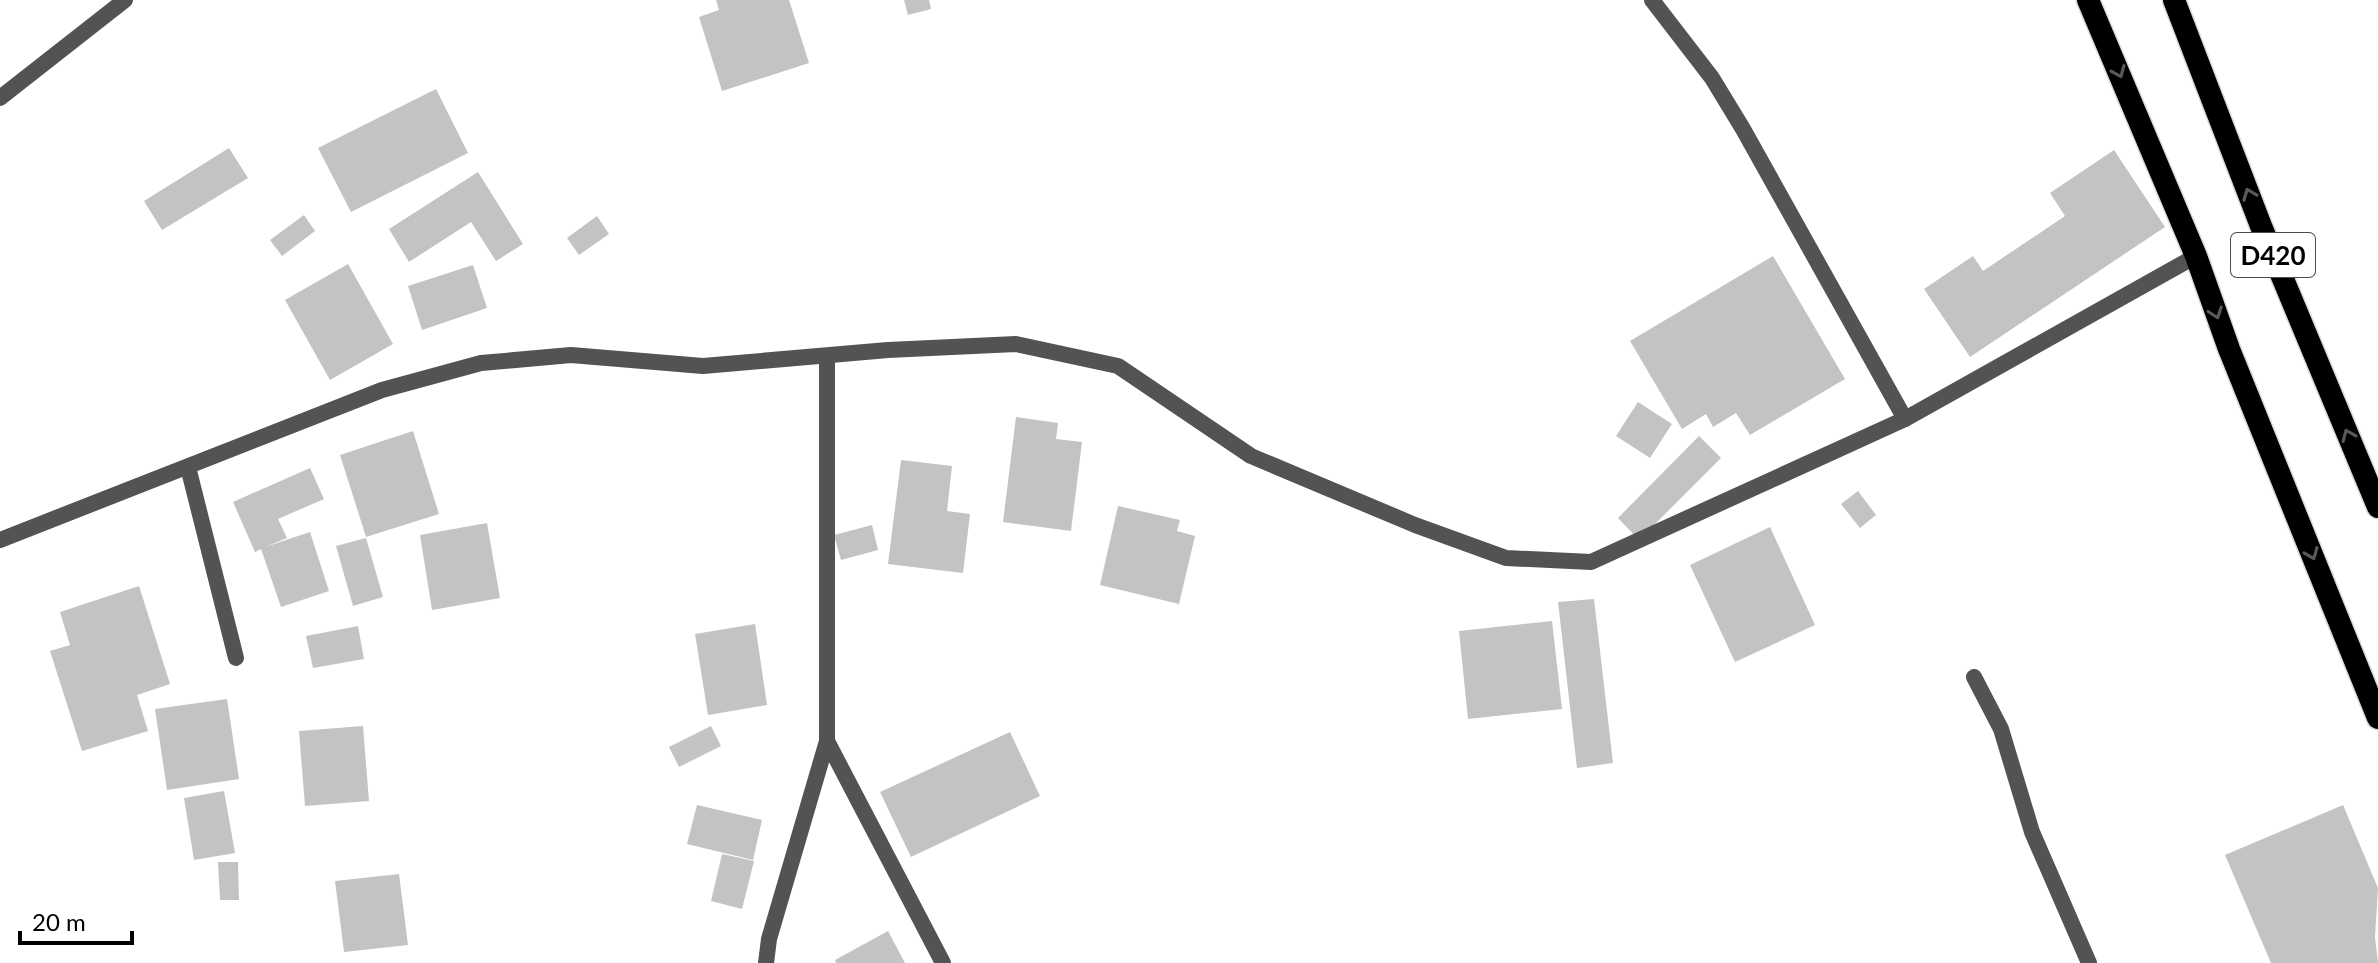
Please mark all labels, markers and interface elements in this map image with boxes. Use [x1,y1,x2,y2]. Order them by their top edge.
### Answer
one-way arrow [2109,64,2125,78]
one-way arrow [2242,188,2259,202]
road number: D420 [2231,233,2315,277]
one-way arrow [2206,305,2223,319]
one-way arrow [2341,429,2358,443]
one-way arrow [2302,546,2319,560]
scale bar [20,895,132,945]
text: 20 m [32,907,86,936]

